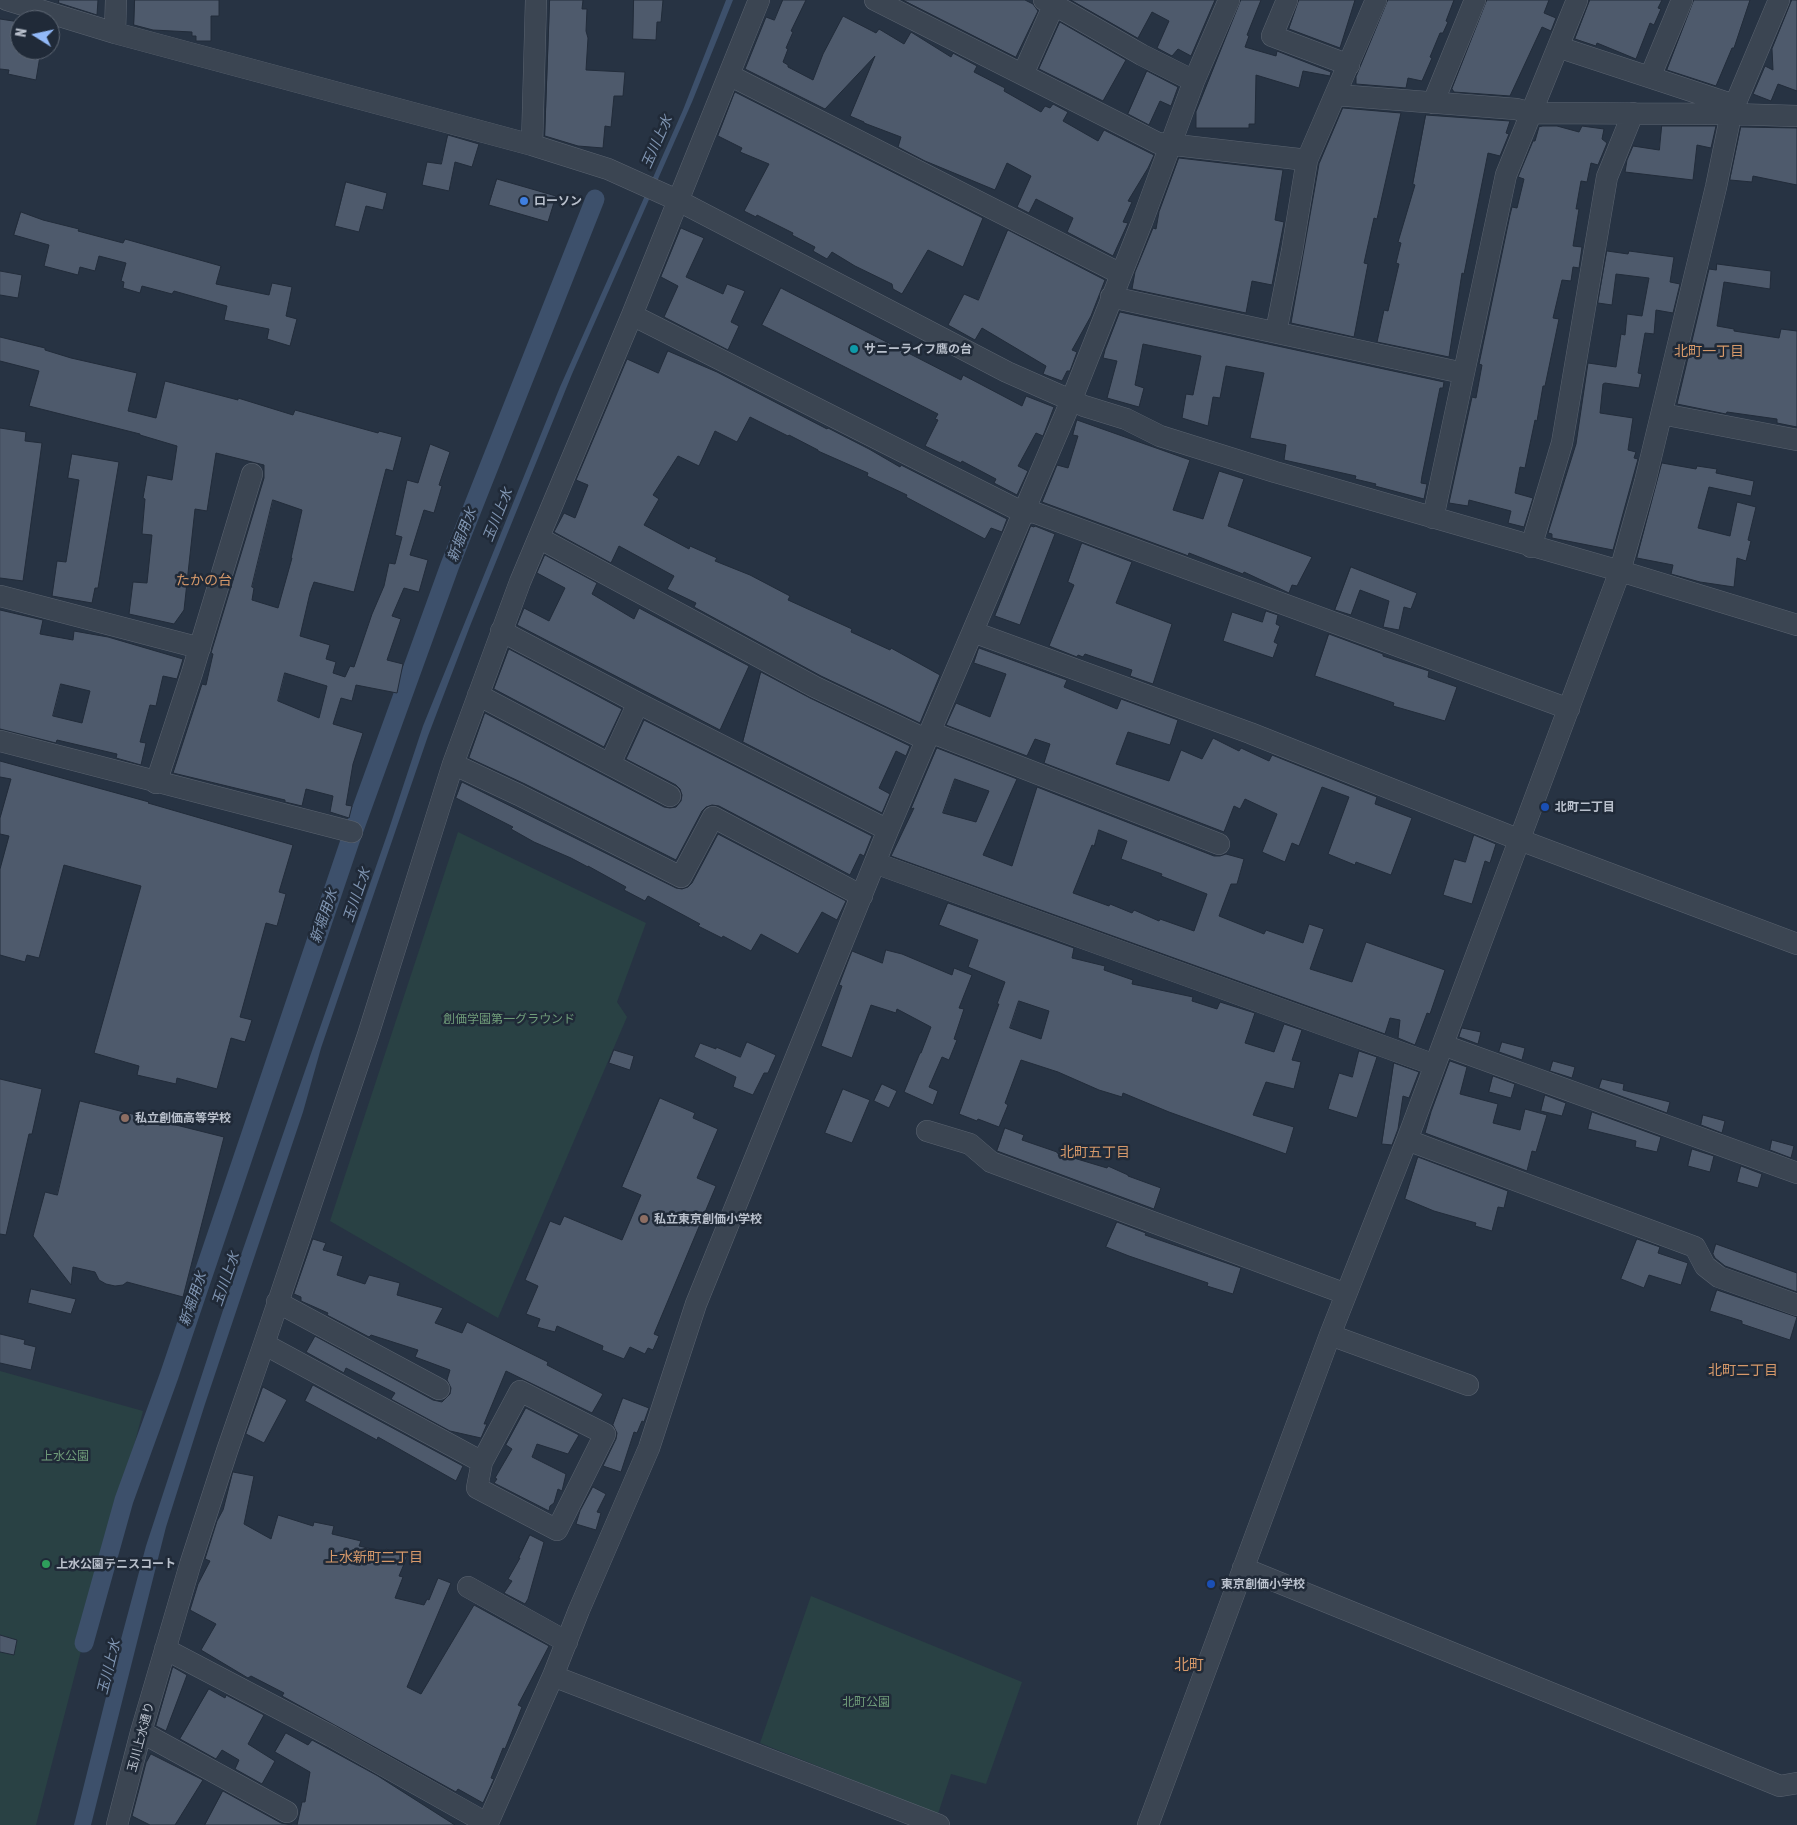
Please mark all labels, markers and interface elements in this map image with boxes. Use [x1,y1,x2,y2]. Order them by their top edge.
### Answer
north arrow [10,10,60,60]
text: N [13,27,30,38]
water label: 玉川上水 [638,113,676,171]
place label: ローソン [534,194,582,208]
marker: ローソン [518,195,530,207]
place label: サニーライフ鷹の台 [864,342,972,356]
marker: サニーライフ鷹の台 [848,343,860,355]
district label: 北町一丁目 [1674,344,1744,360]
water label: 玉川上水 [480,486,516,544]
water label: 新堀用水 [444,506,480,564]
district label: たかの台 [176,573,232,589]
place label: 北町二丁目 [1555,800,1615,814]
marker: 北町二丁目 [1539,801,1551,813]
water label: 玉川上水 [340,866,374,924]
water label: 新堀用水 [307,887,341,945]
park label: 創価学園第一グラウンド [443,1012,575,1026]
place label: 私立創価高等学校 [135,1111,231,1125]
marker: 私立創価高等学校 [119,1112,131,1124]
district label: 北町五丁目 [1060,1145,1130,1161]
place label: 私立東京創価小学校 [654,1212,762,1226]
marker: 私立東京創価小学校 [638,1213,650,1225]
water label: 玉川上水 [209,1250,243,1308]
water label: 新堀用水 [176,1270,210,1328]
district label: 北町二丁目 [1708,1363,1778,1379]
park label: 上水公園 [41,1449,89,1463]
district label: 上水新町二丁目 [325,1550,423,1566]
place label: 上水公園テニスコート [56,1557,176,1571]
marker: 上水公園テニスコート [40,1558,52,1570]
place label: 東京創価小学校 [1221,1577,1305,1591]
marker: 東京創価小学校 [1205,1578,1217,1590]
water label: 玉川上水 [94,1638,124,1696]
district label: 北町 [1174,1656,1204,1674]
park label: 北町公園 [842,1695,890,1709]
street label: 玉川上水通り [125,1700,157,1774]

